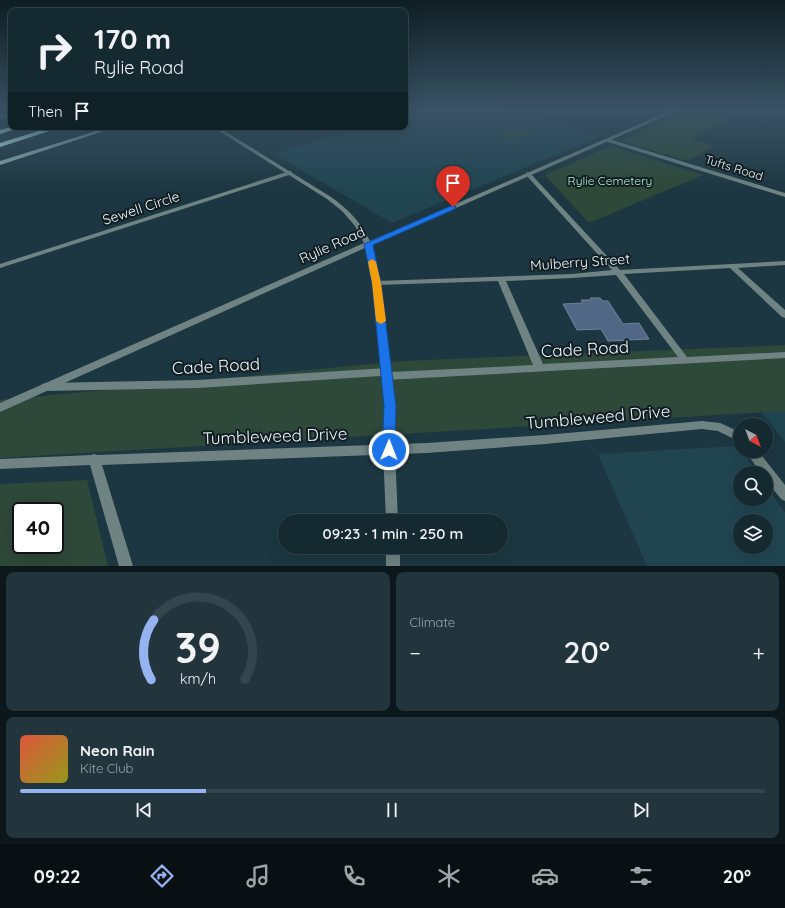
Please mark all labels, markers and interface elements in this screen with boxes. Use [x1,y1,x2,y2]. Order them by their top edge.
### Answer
text: 170 m [94,21,171,56]
icon: right [28,24,80,76]
text: Rylie Road [94,56,184,79]
icon: arrive [71,100,93,122]
text: Then [28,102,63,121]
street label: Tufts Road [703,152,765,183]
pin [436,166,470,207]
icon: arrive [442,172,464,194]
park label: Rylie Cemetery [568,173,652,188]
street label: Sewell Circle [100,187,182,229]
street label: Rylie Road [296,223,368,267]
street label: Mulberry Street [530,250,631,274]
street label: Cade Road [540,336,630,361]
street label: Cade Road [171,353,261,378]
street label: Tumbleweed Drive [525,400,671,433]
north arrow [733,418,773,458]
map controls [733,418,773,554]
street label: Tumbleweed Drive [202,422,348,449]
position arrow [368,429,410,471]
button: search [733,466,773,506]
speed limit sign: 40 [12,502,64,554]
button: layers [733,514,773,554]
text: 09:23 · 1 min · 250 m [323,524,463,543]
text: Climate [410,614,455,630]
text: 39 [175,620,221,672]
text: 20° [564,633,610,671]
text: − [410,639,421,667]
text: + [753,639,765,667]
text: km/h [180,669,216,687]
text: Neon Rain [80,741,155,760]
text: Kite Club [80,760,133,776]
icon: previous [133,799,155,821]
icon: pause [381,799,403,821]
icon: next [630,799,652,821]
icon: directions [148,862,176,890]
icon: music [244,862,272,890]
icon: phone [340,862,368,890]
icon: climate [435,862,463,890]
icon: car [531,862,559,890]
icon: filters [627,862,655,890]
text: 09:22 [34,865,81,888]
text: 20° [723,865,751,888]

